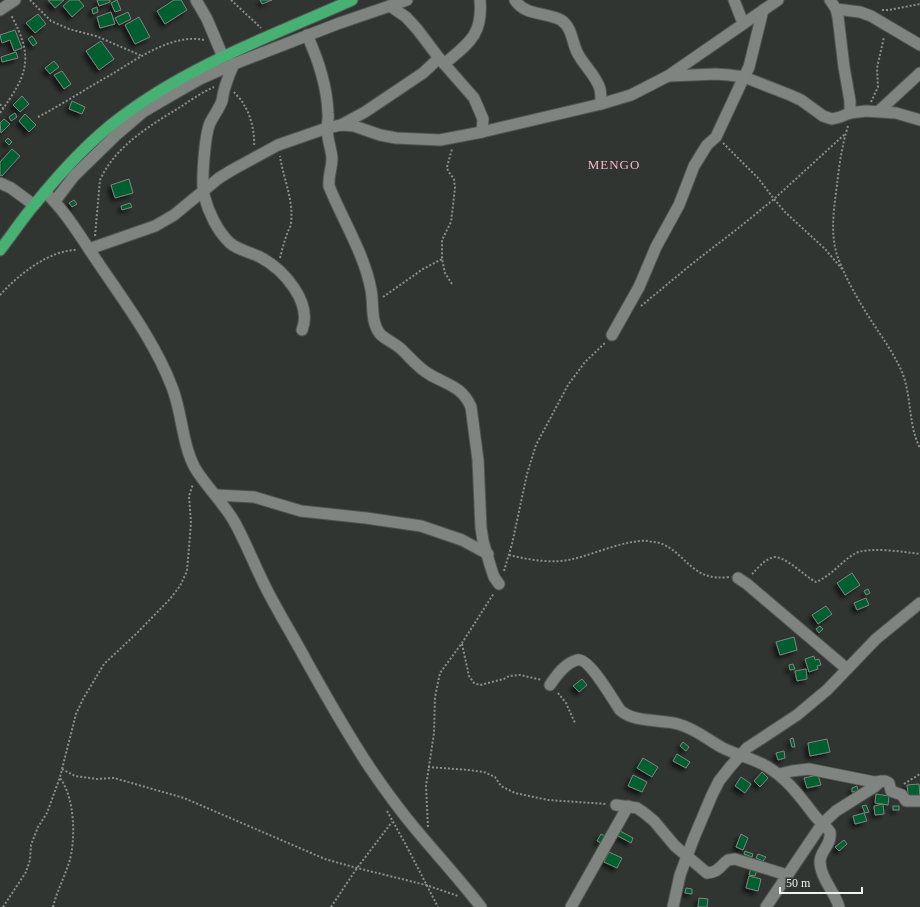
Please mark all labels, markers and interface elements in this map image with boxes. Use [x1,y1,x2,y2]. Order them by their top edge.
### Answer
district label: MENGO [588,157,640,172]
scale bar [780,869,862,895]
text: 50 m [786,876,811,890]

